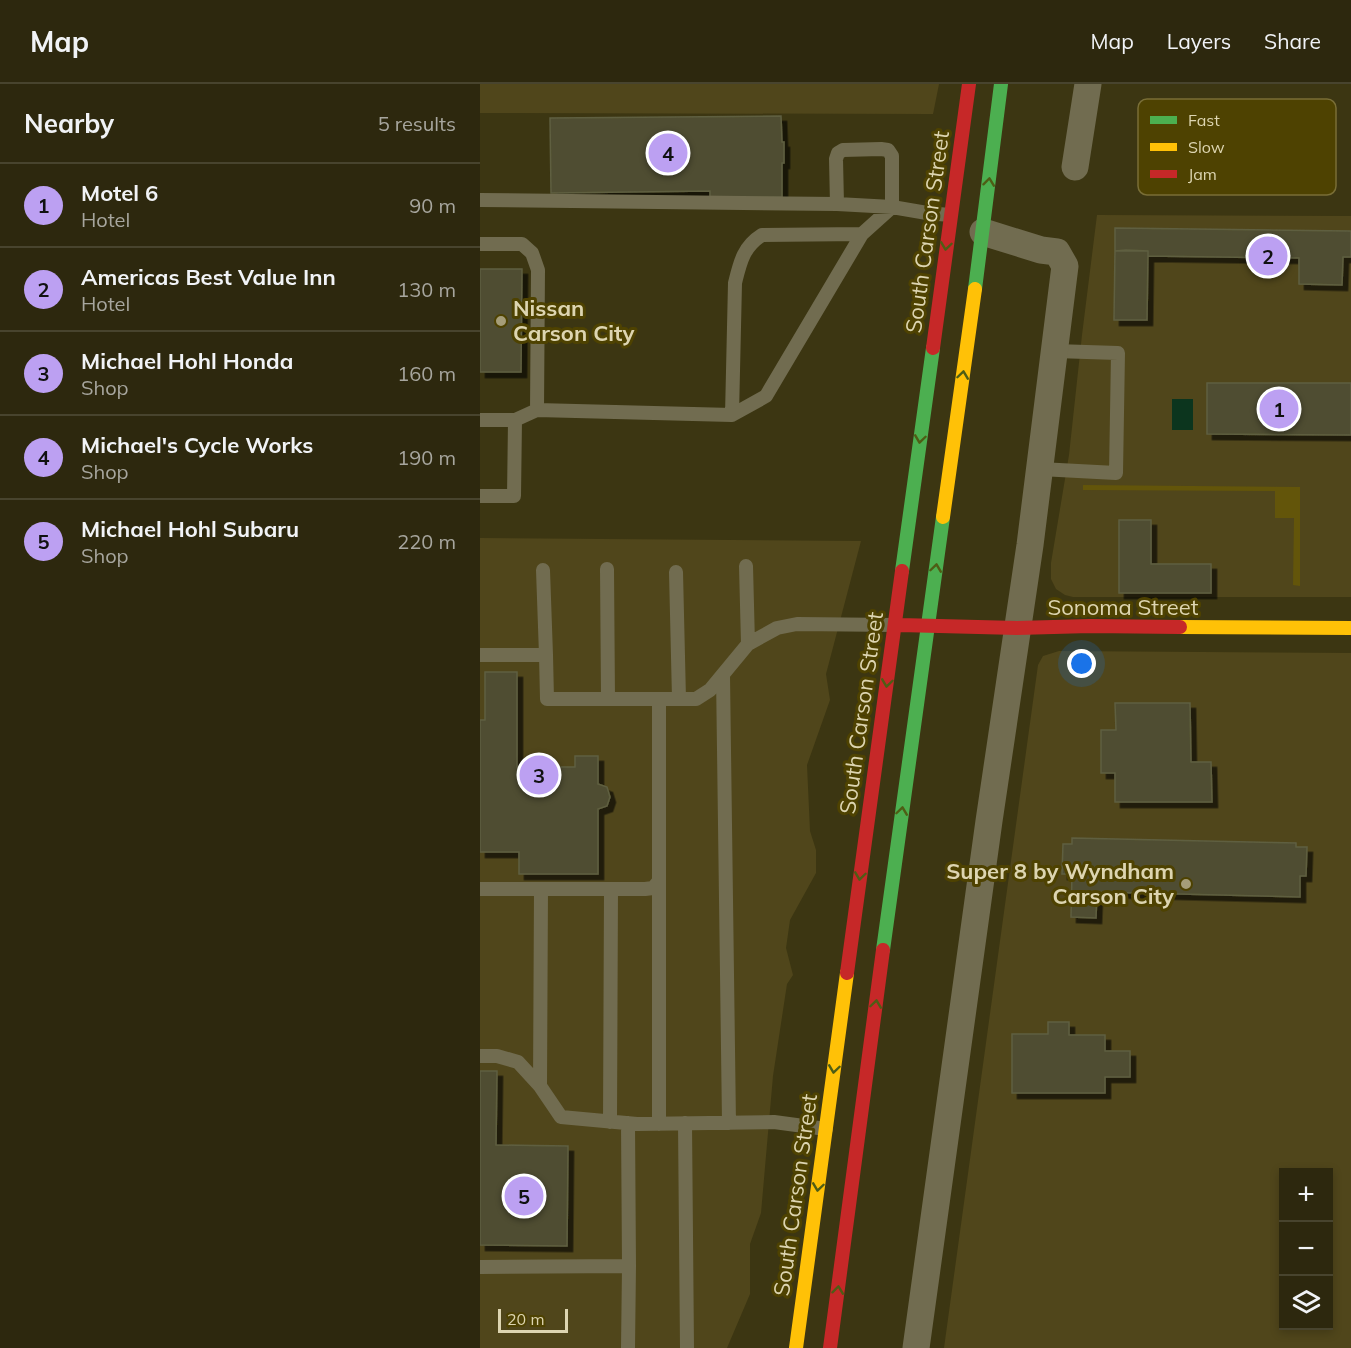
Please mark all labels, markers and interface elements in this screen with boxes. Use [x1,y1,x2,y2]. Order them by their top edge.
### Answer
text: Map [30,24,89,59]
text: Map [1091,28,1134,54]
text: Layers [1167,28,1231,54]
text: Share [1264,28,1321,54]
legend [1138,99,1336,195]
text: Nearby [24,107,114,140]
text: Fast [1188,110,1220,130]
text: 5 results [378,111,456,136]
street label: South Carson Street [899,129,955,335]
pin: 4 [648,130,687,176]
text: Slow [1188,137,1225,157]
text: Jam [1188,164,1217,184]
one-way arrow [982,177,995,186]
text: Motel 6 [81,179,158,207]
text: 1 [38,193,50,218]
text: 90 m [409,193,456,218]
text: Hotel [81,207,130,232]
pin: 2 [1248,234,1288,279]
one-way arrow [941,241,953,251]
text: Americas Best Value Inn [81,263,336,291]
text: 2 [38,277,50,302]
text: 130 m [397,277,456,302]
text: Hotel [81,291,130,316]
place label: Nissan Carson City [513,294,635,347]
marker: Nissan Carson City [494,314,508,328]
text: Michael Hohl Honda [81,347,293,375]
text: 3 [38,361,50,386]
text: 160 m [397,361,456,386]
one-way arrow [956,370,968,380]
text: Shop [81,375,129,400]
pin: 1 [1260,386,1298,432]
text: Michael's Cycle Works [81,431,313,459]
one-way arrow [914,435,927,444]
text: 4 [38,445,50,470]
text: 190 m [397,445,456,470]
text: Shop [81,459,129,484]
text: Michael Hohl Subaru [81,515,299,543]
text: 5 [38,529,50,554]
text: 220 m [397,529,456,554]
text: Shop [81,543,129,568]
one-way arrow [929,563,941,573]
street label: Sonoma Street [1048,593,1199,621]
street label: South Carson Street [833,610,889,816]
your location [1067,649,1096,678]
one-way arrow [881,678,893,687]
pin: 3 [520,752,558,798]
one-way arrow [896,806,908,815]
place label: Super 8 by Wyndham Carson City [946,857,1174,910]
one-way arrow [854,871,867,880]
marker: Super 8 by Wyndham Carson City [1179,877,1193,891]
one-way arrow [869,1000,881,1009]
one-way arrow [828,1065,840,1074]
street label: South Carson Street [767,1092,823,1298]
map controls [1279,1168,1333,1330]
button: + [1279,1168,1333,1222]
pin: 5 [504,1174,543,1218]
one-way arrow [812,1182,824,1192]
button: − [1279,1222,1333,1276]
button: layers [1279,1276,1333,1330]
one-way arrow [832,1285,844,1295]
scale bar [498,1306,568,1334]
text: 20 m [507,1309,544,1329]

